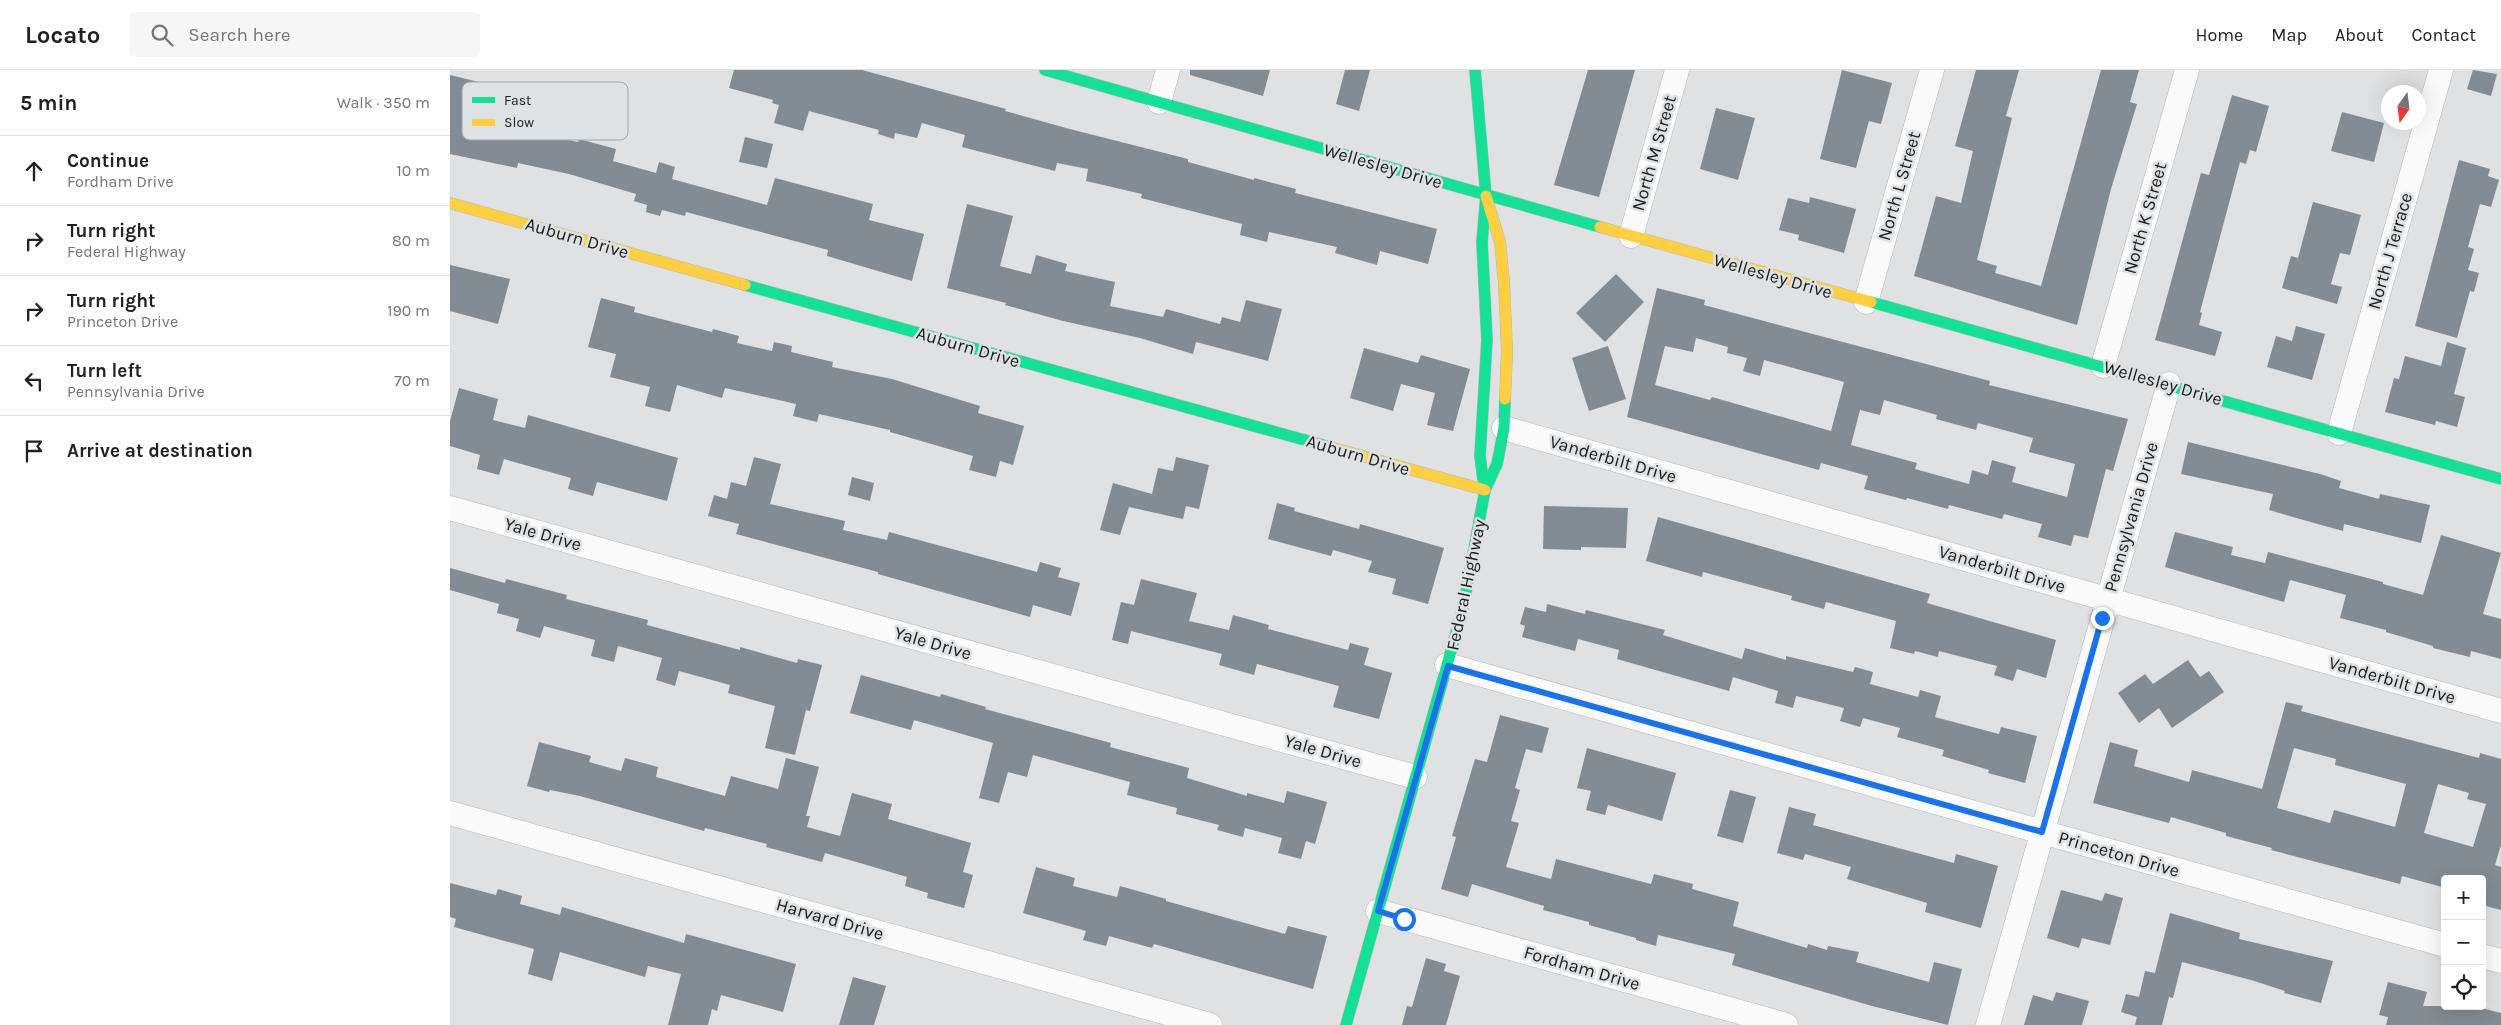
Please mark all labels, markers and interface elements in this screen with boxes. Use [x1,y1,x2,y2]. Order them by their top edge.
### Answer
search box [130,12,480,57]
text: Locato [25,21,100,49]
icon: search [148,21,176,49]
text: Search here [188,24,290,46]
text: Home [2195,24,2243,46]
text: Map [2271,24,2307,46]
text: About [2335,24,2384,46]
text: Contact [2412,24,2476,46]
legend [462,82,628,140]
north arrow [2381,85,2426,130]
text: 5 min [20,91,77,115]
text: Fast [504,92,531,109]
street label: North M Street [1627,92,1681,213]
text: Walk · 350 m [337,93,430,112]
text: Slow [504,114,534,131]
street label: North L Street [1873,129,1925,243]
street label: Wellesley Drive [1321,139,1445,193]
text: Continue [67,150,149,172]
icon: ahead [20,157,48,185]
street label: North K Street [2119,159,2172,276]
text: 10 m [396,161,430,180]
text: Fordham Drive [67,172,174,191]
street label: North J Terrace [2363,190,2417,312]
street label: Auburn Drive [523,213,631,263]
text: Turn right [67,220,156,242]
icon: right [20,227,48,255]
text: 80 m [392,231,430,250]
text: Federal Highway [67,242,186,261]
street label: Wellesley Drive [1711,249,1835,303]
text: Turn right [67,290,156,312]
icon: right [20,297,48,325]
text: 190 m [387,301,430,320]
text: Princeton Drive [67,312,178,331]
street label: Auburn Drive [914,322,1022,372]
street label: Wellesley Drive [2101,356,2225,410]
text: Turn left [67,360,142,382]
icon: left [20,367,48,395]
text: 70 m [394,371,430,390]
text: Pennsylvania Drive [67,382,205,401]
street label: Auburn Drive [1304,430,1412,480]
street label: Vanderbilt Drive [1547,430,1679,488]
icon: arrive [20,437,48,465]
text: Arrive at destination [67,440,253,462]
street label: Pennsylvania Drive [2099,440,2163,594]
street label: Yale Drive [502,512,584,556]
street label: Federal Highway [1441,517,1491,653]
street label: Vanderbilt Drive [1936,540,2068,598]
route end [2091,607,2114,630]
street label: Yale Drive [892,621,974,665]
street label: Vanderbilt Drive [2326,651,2458,709]
street label: Yale Drive [1282,729,1364,773]
street label: Princeton Drive [2056,826,2182,882]
map controls [2441,875,2486,1010]
button: + [2441,875,2486,920]
street label: Harvard Drive [774,893,886,945]
route start [1393,908,1416,931]
button: − [2441,920,2486,965]
street label: Fordham Drive [1521,941,1643,995]
button: locate [2441,965,2486,1010]

